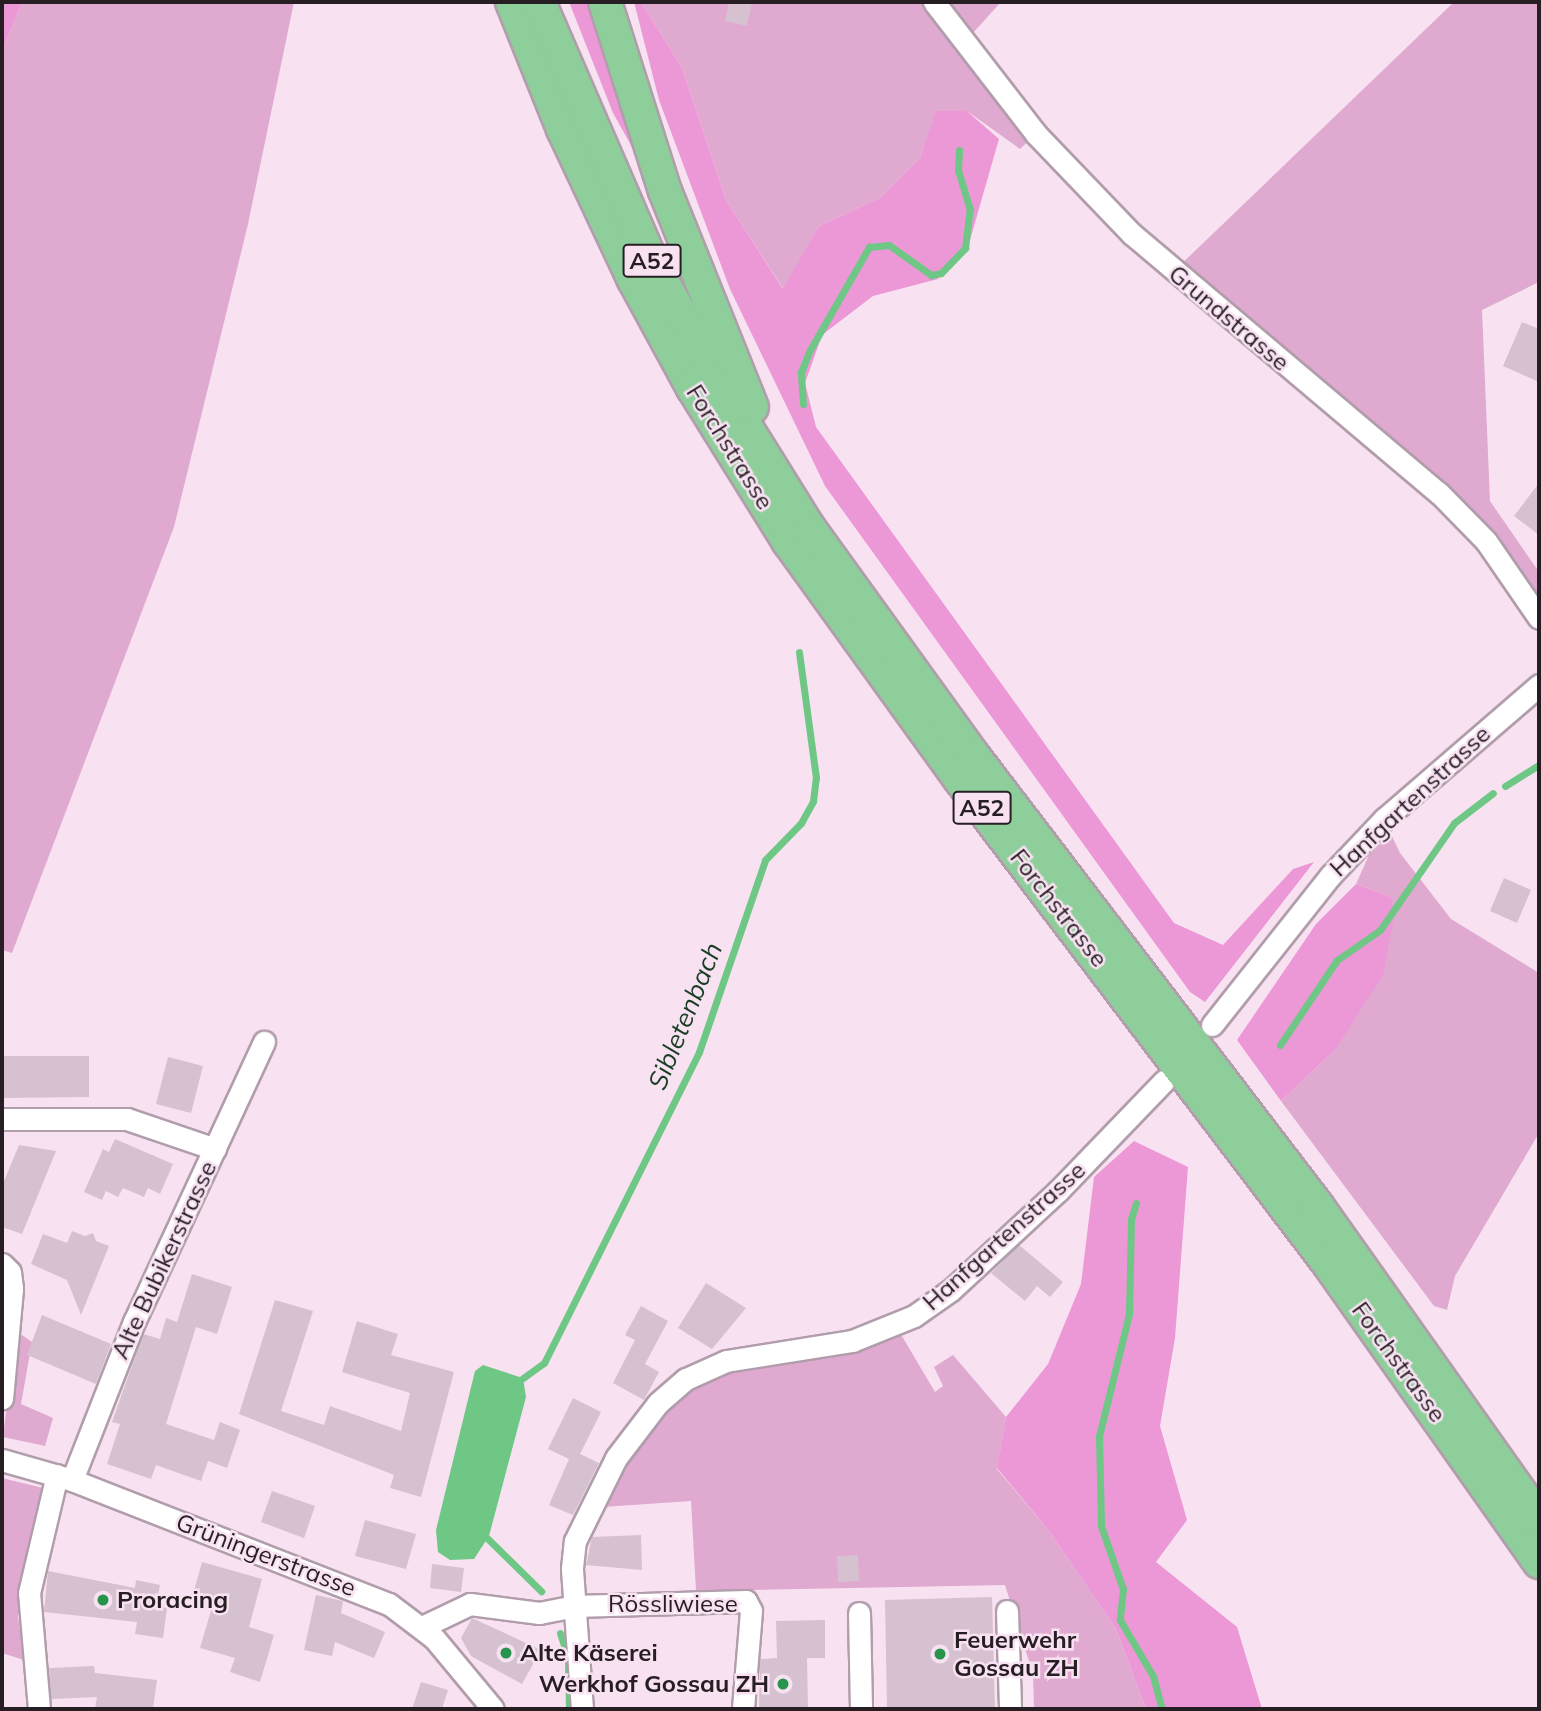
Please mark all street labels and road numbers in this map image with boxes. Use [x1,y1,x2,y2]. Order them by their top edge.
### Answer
road number: A52 [622,242,682,280]
street label: Grundstrasse [1163,259,1295,377]
street label: Forchstrasse [680,379,780,515]
street label: Hanfgartenstrasse [1324,719,1496,883]
road number: A52 [952,788,1012,828]
street label: Forchstrasse [1004,843,1114,973]
street label: Alte Bubikerstrasse [106,1156,222,1364]
street label: Hanfgartenstrasse [917,1156,1091,1316]
street label: Forchstrasse [1346,1296,1452,1428]
street label: Grüningerstrasse [172,1507,360,1603]
street label: Rössliwiese [608,1590,738,1618]

